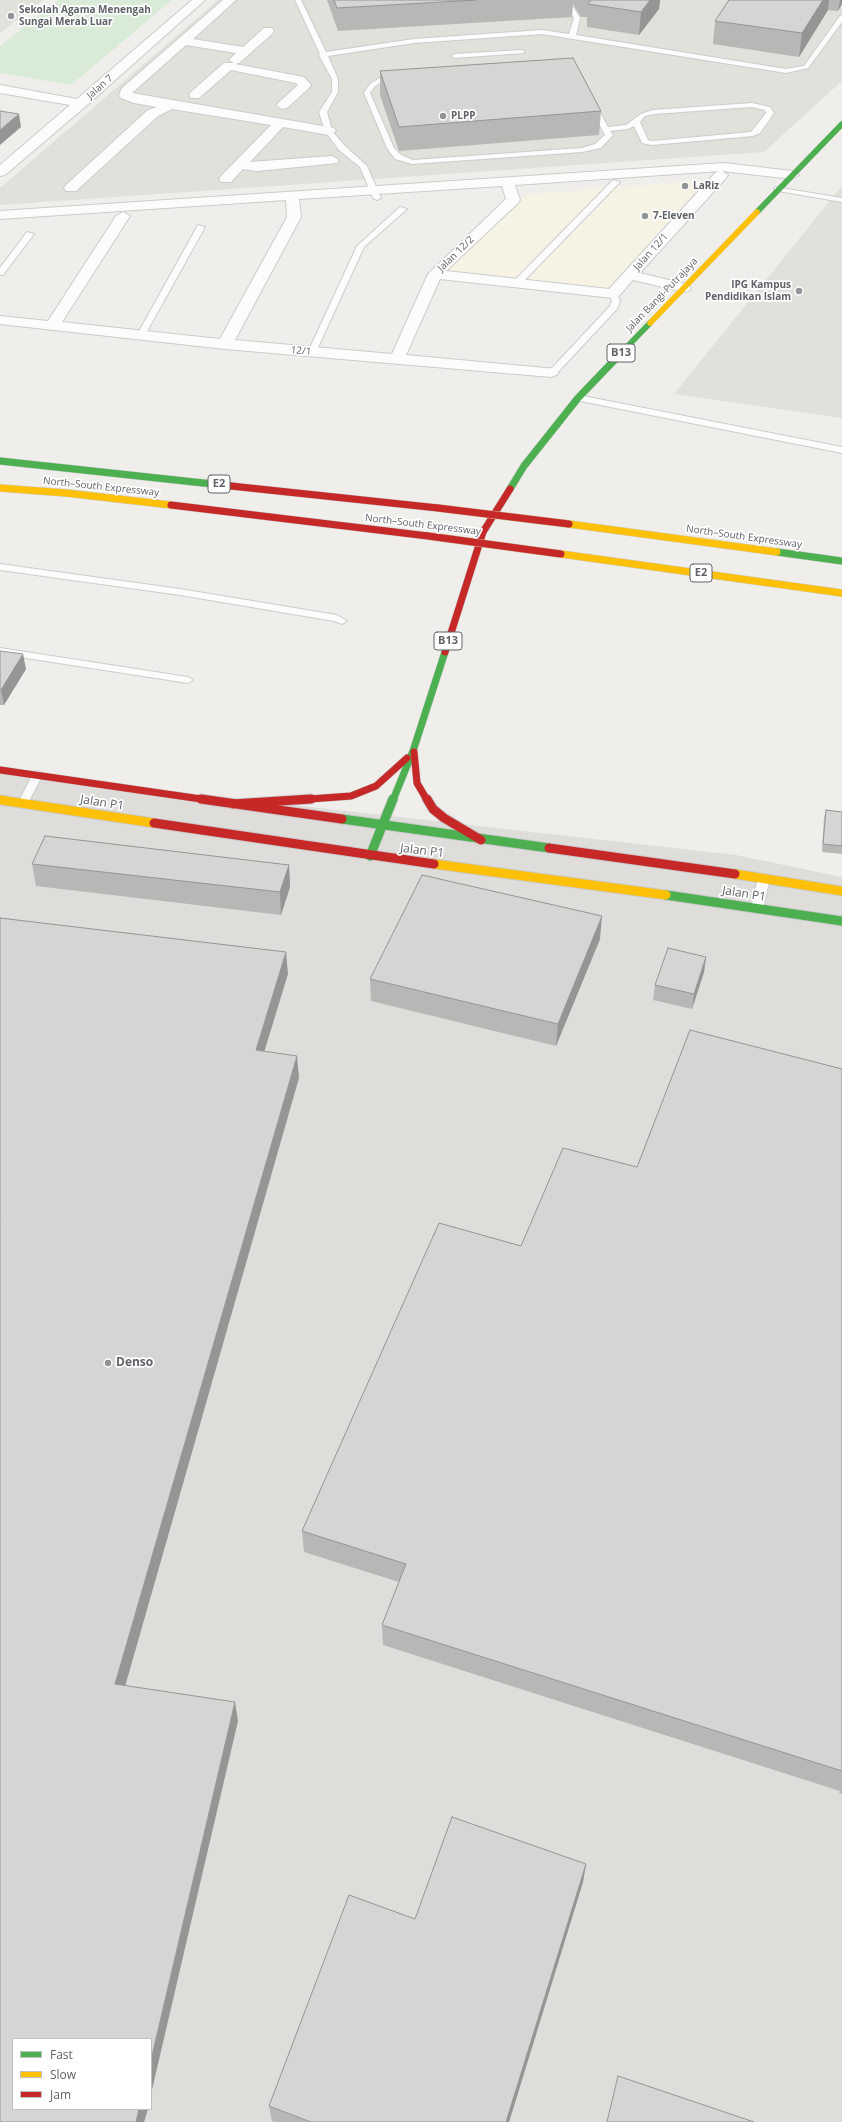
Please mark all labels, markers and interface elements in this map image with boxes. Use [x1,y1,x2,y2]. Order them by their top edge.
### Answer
place label: Sekolah Agama Menengah Sungai Merab Luar [19,4,151,28]
marker: Sekolah Agama Menengah Sungai Merab Luar [6,11,16,21]
street label: Jalan 7 [84,72,116,102]
place label: PLPP [451,110,475,122]
marker: PLPP [438,111,448,121]
place label: LaRiz [693,180,719,192]
marker: LaRiz [680,181,690,191]
place label: 7-Eleven [653,210,695,222]
marker: 7-Eleven [640,211,650,221]
street label: Jalan 12/1 [631,231,671,273]
street label: Jalan 12/2 [435,234,477,274]
street label: Jalan Bangi-Putrajaya [624,255,700,335]
place label: IPG Kampus Pendidikan Islam [705,279,791,302]
marker: IPG Kampus Pendidikan Islam [794,286,804,296]
street label: 12/1 [290,344,312,358]
road number: B13 [607,344,635,362]
street label: North–South Expressway [42,475,160,499]
road number: E2 [208,475,230,493]
street label: North–South Expressway [364,512,482,538]
street label: North–South Expressway [685,523,803,551]
road number: E2 [690,564,712,582]
road number: B13 [434,632,462,650]
street label: Jalan P1 [79,792,125,814]
street label: Jalan P1 [399,841,445,861]
street label: Jalan P1 [721,883,767,905]
place label: Denso [116,1356,153,1370]
marker: Denso [103,1358,113,1368]
legend [12,2038,152,2110]
text: Fast [50,2046,73,2063]
text: Slow [50,2066,76,2083]
text: Jam [50,2086,71,2103]

